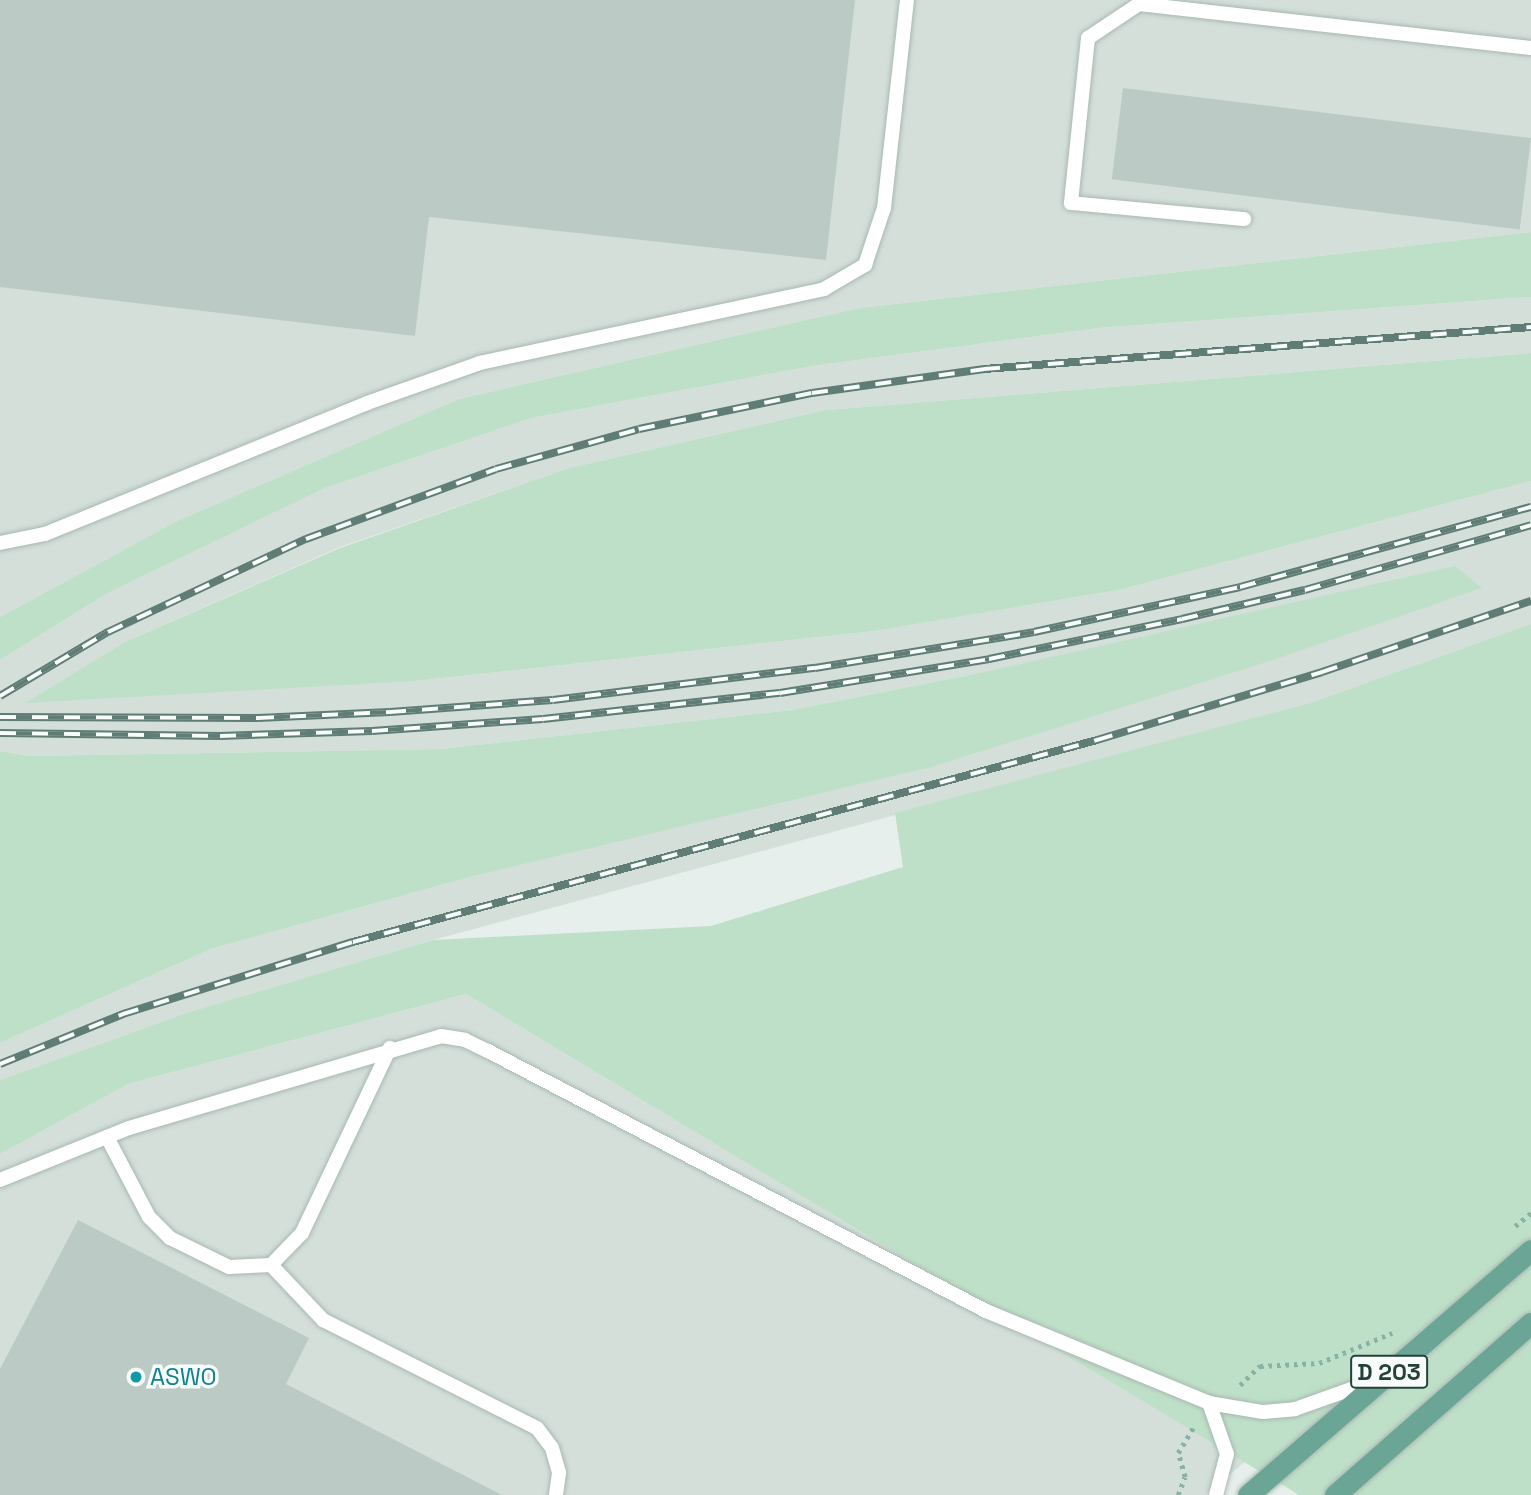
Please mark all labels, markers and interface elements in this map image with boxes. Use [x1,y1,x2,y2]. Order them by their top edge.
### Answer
road number: D 203 [1349,1352,1429,1392]
place label: ASWO [150,1363,217,1391]
marker: ASWO [128,1369,144,1385]

